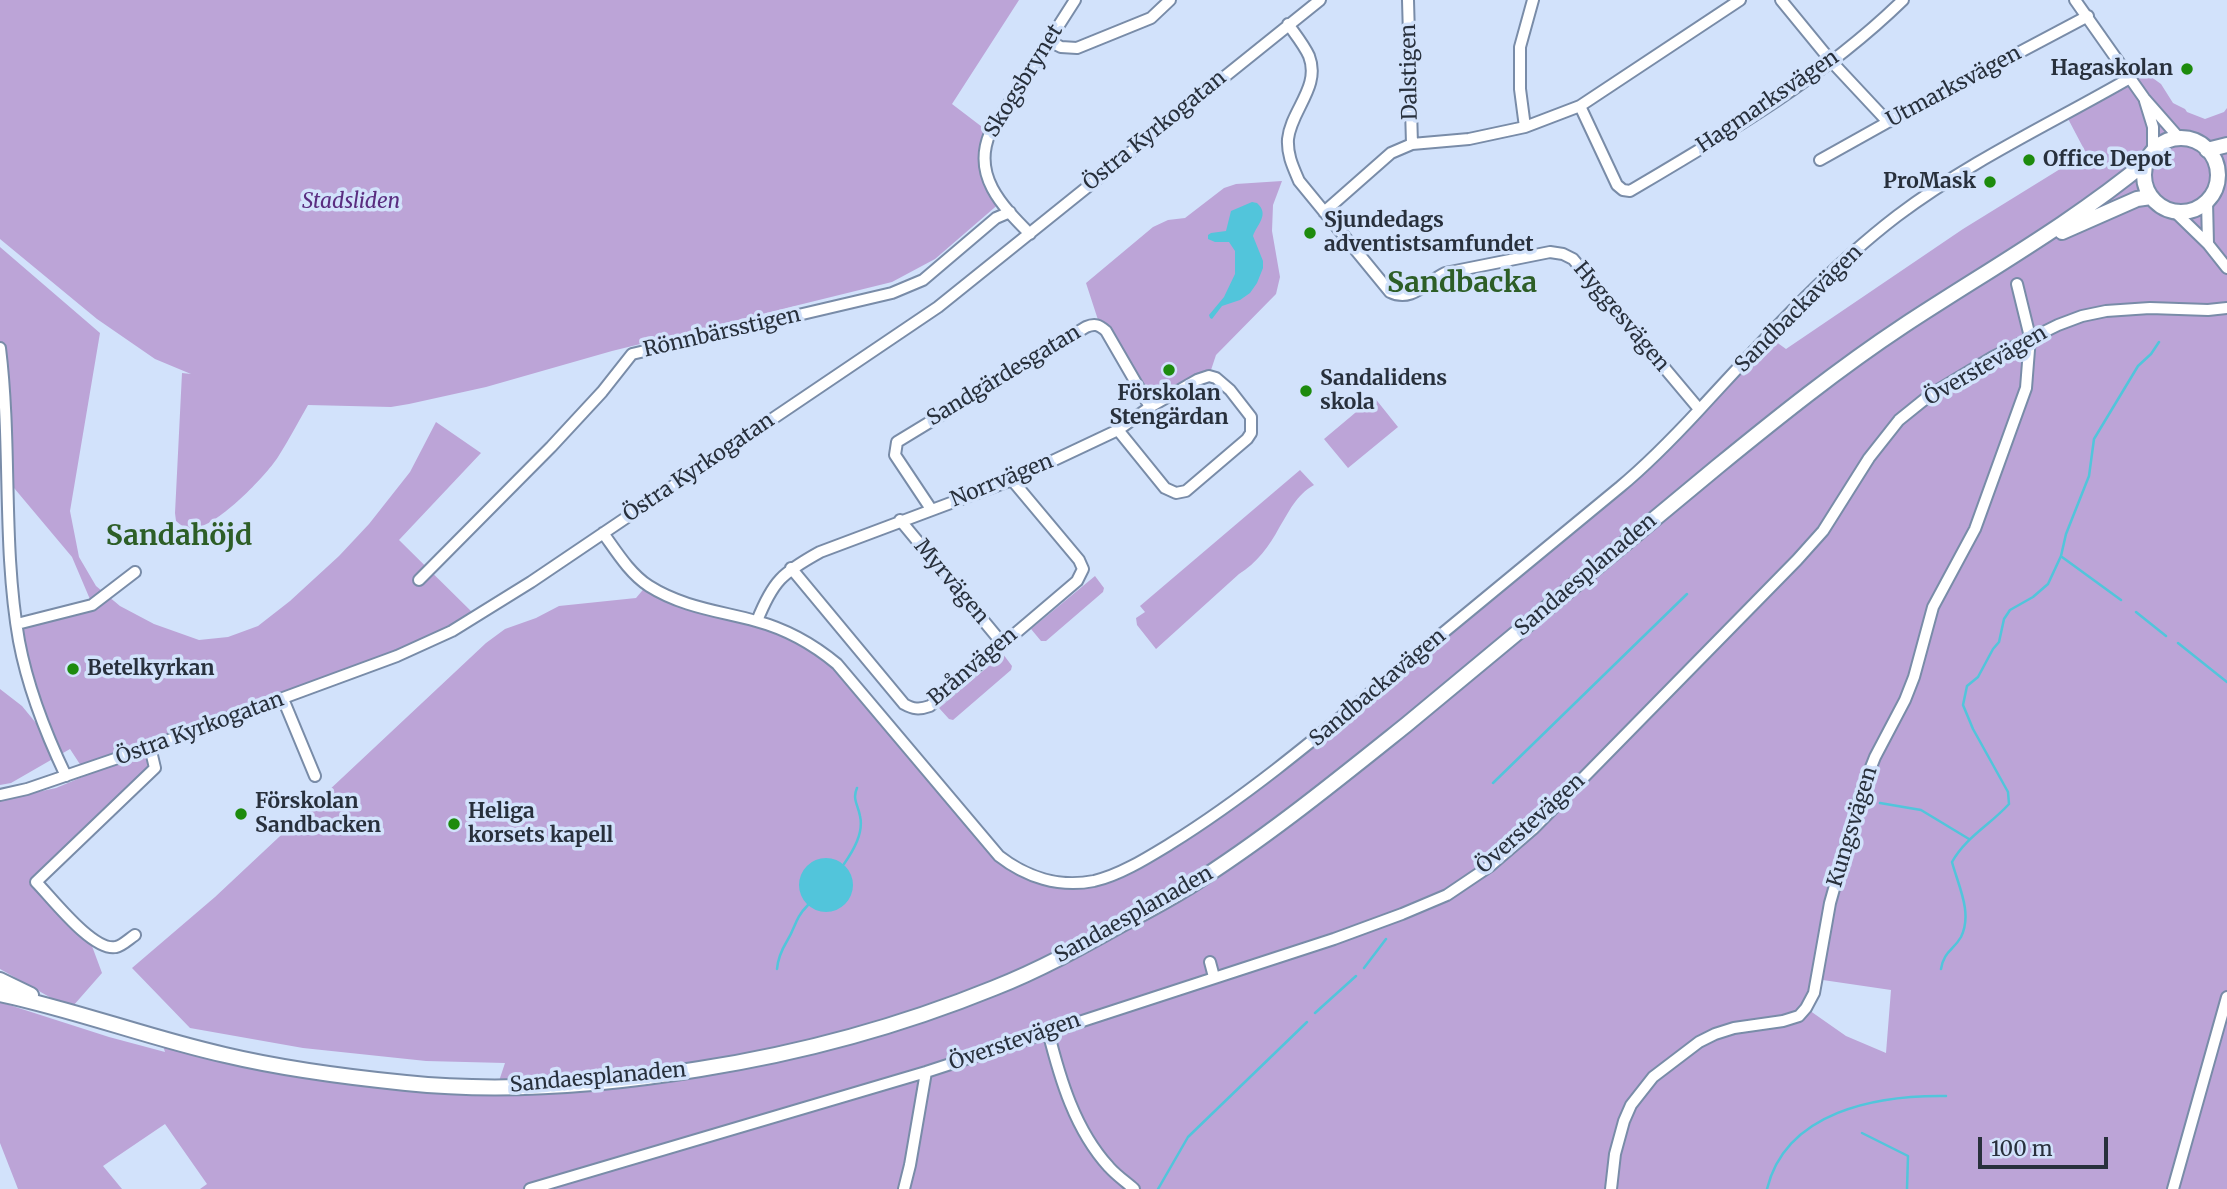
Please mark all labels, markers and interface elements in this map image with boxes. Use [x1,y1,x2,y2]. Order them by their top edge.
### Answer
street label: Skogsbrynet [979,20,1069,142]
street label: Dalstigen [1397,24,1423,120]
street label: Utmarksvägen [1882,41,2026,133]
street label: Hagmarksvägen [1692,45,1844,159]
place label: Hagaskolan [2050,56,2173,82]
marker: Hagaskolan [2179,61,2195,77]
street label: Östra Kyrkogatan [1078,66,1232,196]
place label: Office Depot [2043,147,2172,173]
marker: Office Depot [2021,152,2037,168]
place label: ProMask [1883,169,1976,195]
marker: ProMask [1982,174,1998,190]
park label: Stadsliden [302,189,400,215]
place label: Sjundedags adventistsamfundet [1324,208,1534,258]
marker: Sjundedags adventistsamfundet [1302,225,1318,241]
street label: Sandbackavägen [1730,240,1868,378]
street label: Hyggesvägen [1568,257,1674,377]
district label: Sandbacka [1387,267,1537,301]
street label: Rönnbärsstigen [641,303,803,363]
street label: Sandgärdesgatan [923,320,1085,432]
street label: Överstevägen [1920,321,2052,411]
marker: Förskolan Stengärdan [1161,362,1177,378]
place label: Sandalidens skola [1320,366,1447,416]
place label: Förskolan Stengärdan [1110,381,1228,431]
marker: Sandalidens skola [1298,383,1314,399]
street label: Östra Kyrkogatan [619,408,779,528]
street label: Norrvägen [947,449,1057,513]
street label: Sandaesplanaden [1510,508,1662,642]
district label: Sandahöjd [106,520,252,554]
street label: Myrvägen [908,535,994,629]
street label: Brånvägen [923,623,1023,711]
street label: Sandbackavägen [1305,624,1451,752]
place label: Betelkyrkan [87,656,215,682]
marker: Betelkyrkan [65,661,81,677]
street label: Östra Kyrkogatan [113,687,287,771]
street label: Kungsvägen [1823,764,1883,890]
street label: Överstevägen [1472,769,1590,879]
place label: Förskolan Sandbacken [255,789,381,839]
place label: Heliga korsets kapell [468,799,613,849]
marker: Förskolan Sandbacken [233,806,249,822]
marker: Heliga korsets kapell [446,816,462,832]
street label: Sandaesplanaden [1051,861,1217,969]
street label: Överstevägen [946,1008,1084,1076]
street label: Sandaesplanaden [509,1058,687,1098]
scale bar [1982,1122,2112,1166]
text: 100 m [1991,1135,2053,1162]

